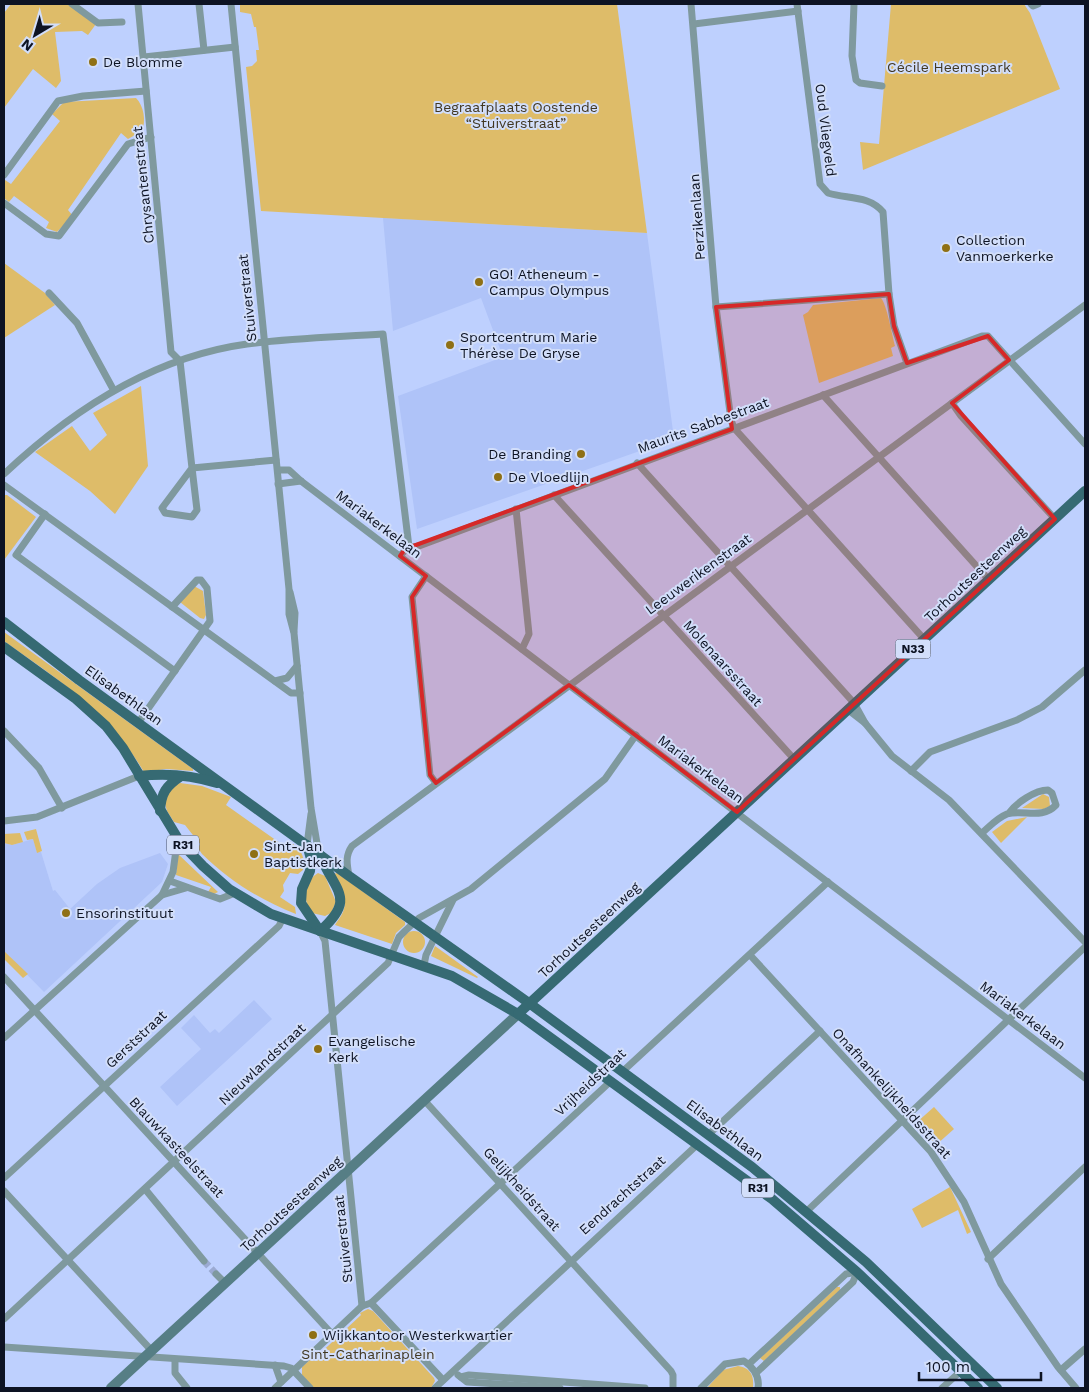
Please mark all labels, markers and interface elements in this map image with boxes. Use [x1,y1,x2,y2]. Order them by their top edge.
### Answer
north arrow [10,10,60,60]
text: N [18,36,36,55]
place label: De Blomme [103,54,183,70]
marker: De Blomme [87,56,99,68]
park label: Cécile Heemspark [887,59,1011,75]
street label: Oud Vliegveld [812,83,840,177]
park label: Begraafplaats Oostende “Stuiverstraat” [434,99,598,131]
street label: Chrysantenstraat [129,126,157,244]
street label: Perzikenlaan [686,173,708,261]
place label: Collection Vanmoerkerke [956,232,1054,264]
marker: Collection Vanmoerkerke [940,242,952,254]
street label: Stuiverstraat [234,253,260,343]
place label: GO! Atheneum - Campus Olympus [489,266,609,298]
marker: GO! Atheneum - Campus Olympus [473,276,485,288]
place label: Sportcentrum Marie Thérèse De Gryse [460,329,597,361]
marker: Sportcentrum Marie Thérèse De Gryse [444,339,456,351]
street label: Maurits Sabbestraat [635,394,771,456]
place label: De Branding [488,446,572,462]
marker: De Branding [575,448,587,460]
place label: De Vloedlijn [508,469,589,485]
marker: De Vloedlijn [492,471,504,483]
street label: Mariakerkelaan [333,487,425,561]
street label: Torhoutsesteenweg [921,522,1029,625]
street label: Leeuwerikenstraat [642,530,754,618]
street label: Molenaarsstraat [680,617,766,709]
road number: N33 [896,640,930,659]
street label: Elisabethlaan [82,661,166,729]
street label: Mariakerkelaan [655,732,747,806]
road number: R31 [167,836,199,854]
place label: Sint-Jan Baptistkerk [264,838,342,870]
marker: Sint-Jan Baptistkerk [248,848,260,860]
street label: Torhoutsesteenweg [535,878,643,981]
place label: Ensorinstituut [76,905,174,921]
marker: Ensorinstituut [60,907,72,919]
street label: Mariakerkelaan [977,978,1069,1052]
street label: Gerststraat [102,1007,170,1071]
street label: Nieuwlandstraat [215,1020,309,1108]
street label: Onafhankelijkheidsstraat [829,1025,955,1162]
place label: Evangelische Kerk [328,1033,416,1065]
marker: Evangelische Kerk [312,1043,324,1055]
street label: Vrijheidstraat [551,1045,629,1119]
street label: Blauwkasteelstraat [126,1094,228,1201]
street label: Elisabethlaan [683,1096,767,1164]
street label: Gelijkheidstraat [480,1144,564,1234]
street label: Torhoutsesteenweg [237,1152,345,1255]
street label: Eendrachtstraat [576,1152,668,1238]
road number: R31 [742,1178,774,1198]
street label: Stuiverstraat [330,1194,356,1284]
place label: Wijkkantoor Westerkwartier [323,1327,513,1343]
marker: Wijkkantoor Westerkwartier [307,1329,319,1341]
park label: Sint-Catharinaplein [301,1346,435,1362]
scale bar [919,1350,1042,1382]
text: 100 m [926,1358,970,1376]

